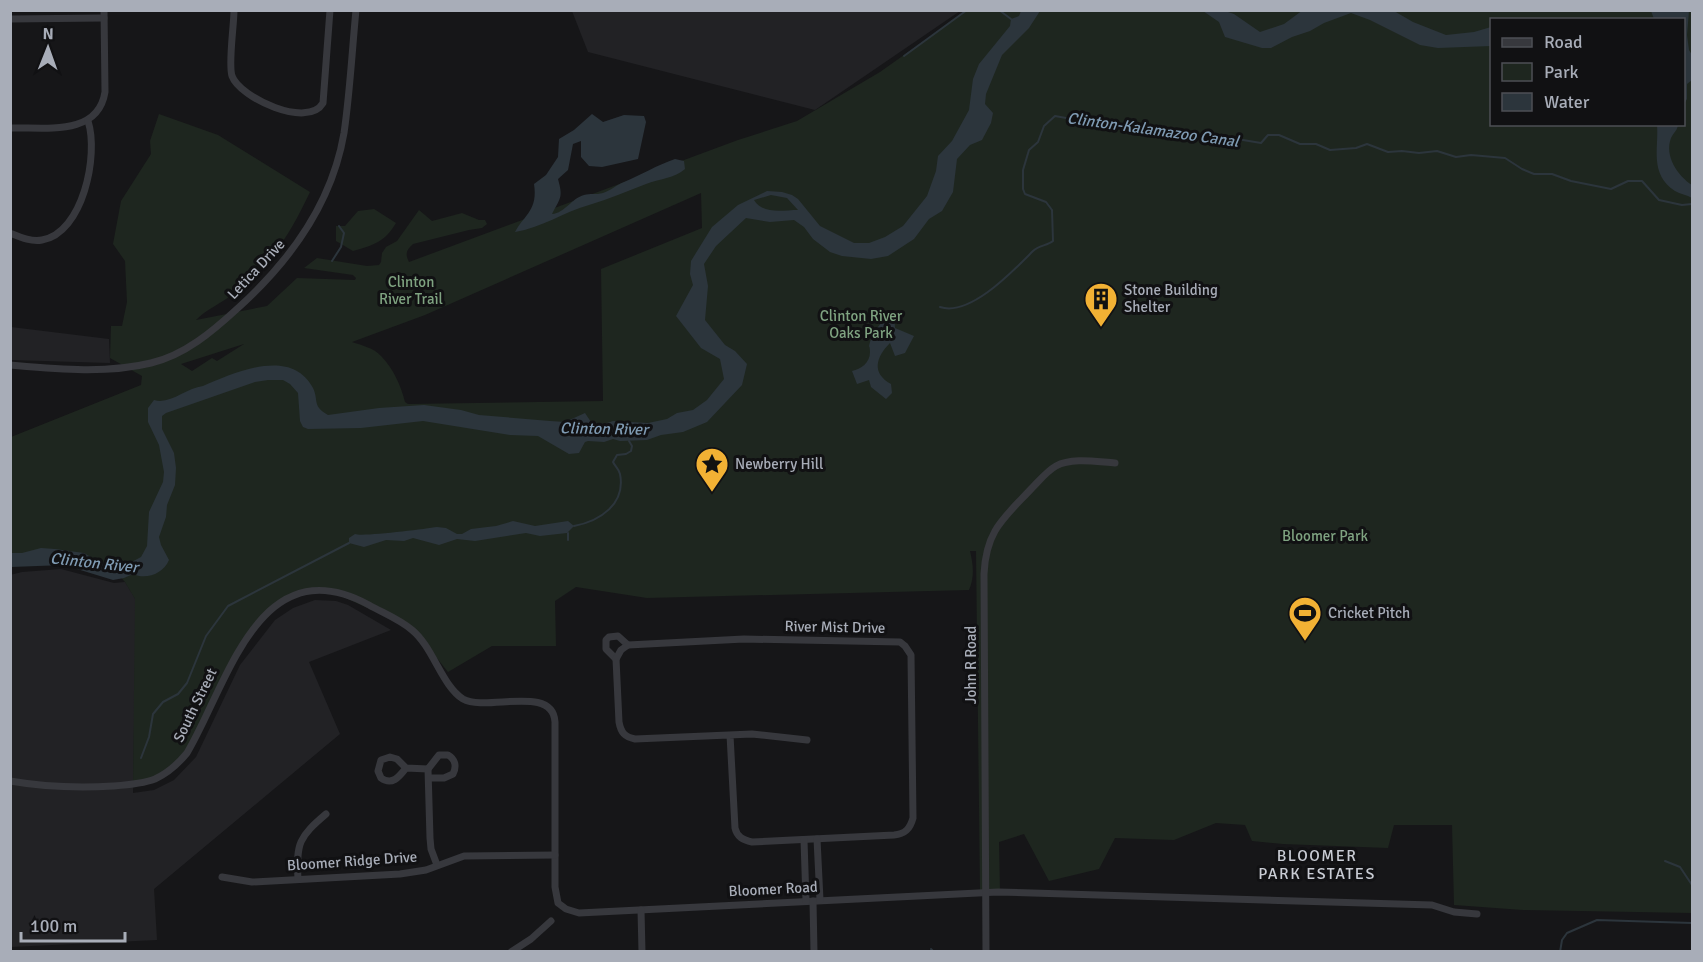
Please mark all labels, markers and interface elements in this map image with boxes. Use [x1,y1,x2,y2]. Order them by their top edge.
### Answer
north arrow [18,18,78,78]
legend [1490,18,1685,126]
text: N [43,24,54,44]
text: Road [1544,31,1583,53]
text: Park [1544,61,1579,83]
text: Water [1544,91,1590,113]
water label: Clinton-Kalamazoo Canal [1066,108,1241,152]
street label: Letica Drive [224,235,288,303]
park label: Clinton River Trail [379,273,443,308]
building icon: Stone Building Shelter [1083,281,1119,328]
place label: Stone Building Shelter [1124,281,1218,316]
park label: Clinton River Oaks Park [820,307,903,342]
water label: Clinton River [560,418,650,440]
place icon: Newberry Hill [694,446,730,493]
place label: Newberry Hill [735,455,823,473]
park label: Bloomer Park [1282,527,1368,545]
water label: Clinton River [49,548,141,578]
sports icon: Cricket Pitch [1287,595,1323,642]
place label: Cricket Pitch [1328,604,1410,622]
street label: River Mist Drive [784,617,886,637]
street label: John R Road [962,626,980,704]
street label: South Street [169,665,221,745]
district label: BLOOMER PARK ESTATES [1258,846,1376,884]
street label: Bloomer Ridge Drive [286,847,418,875]
street label: Bloomer Road [728,878,818,900]
scale bar [21,905,124,943]
text: 100 m [30,915,77,937]

